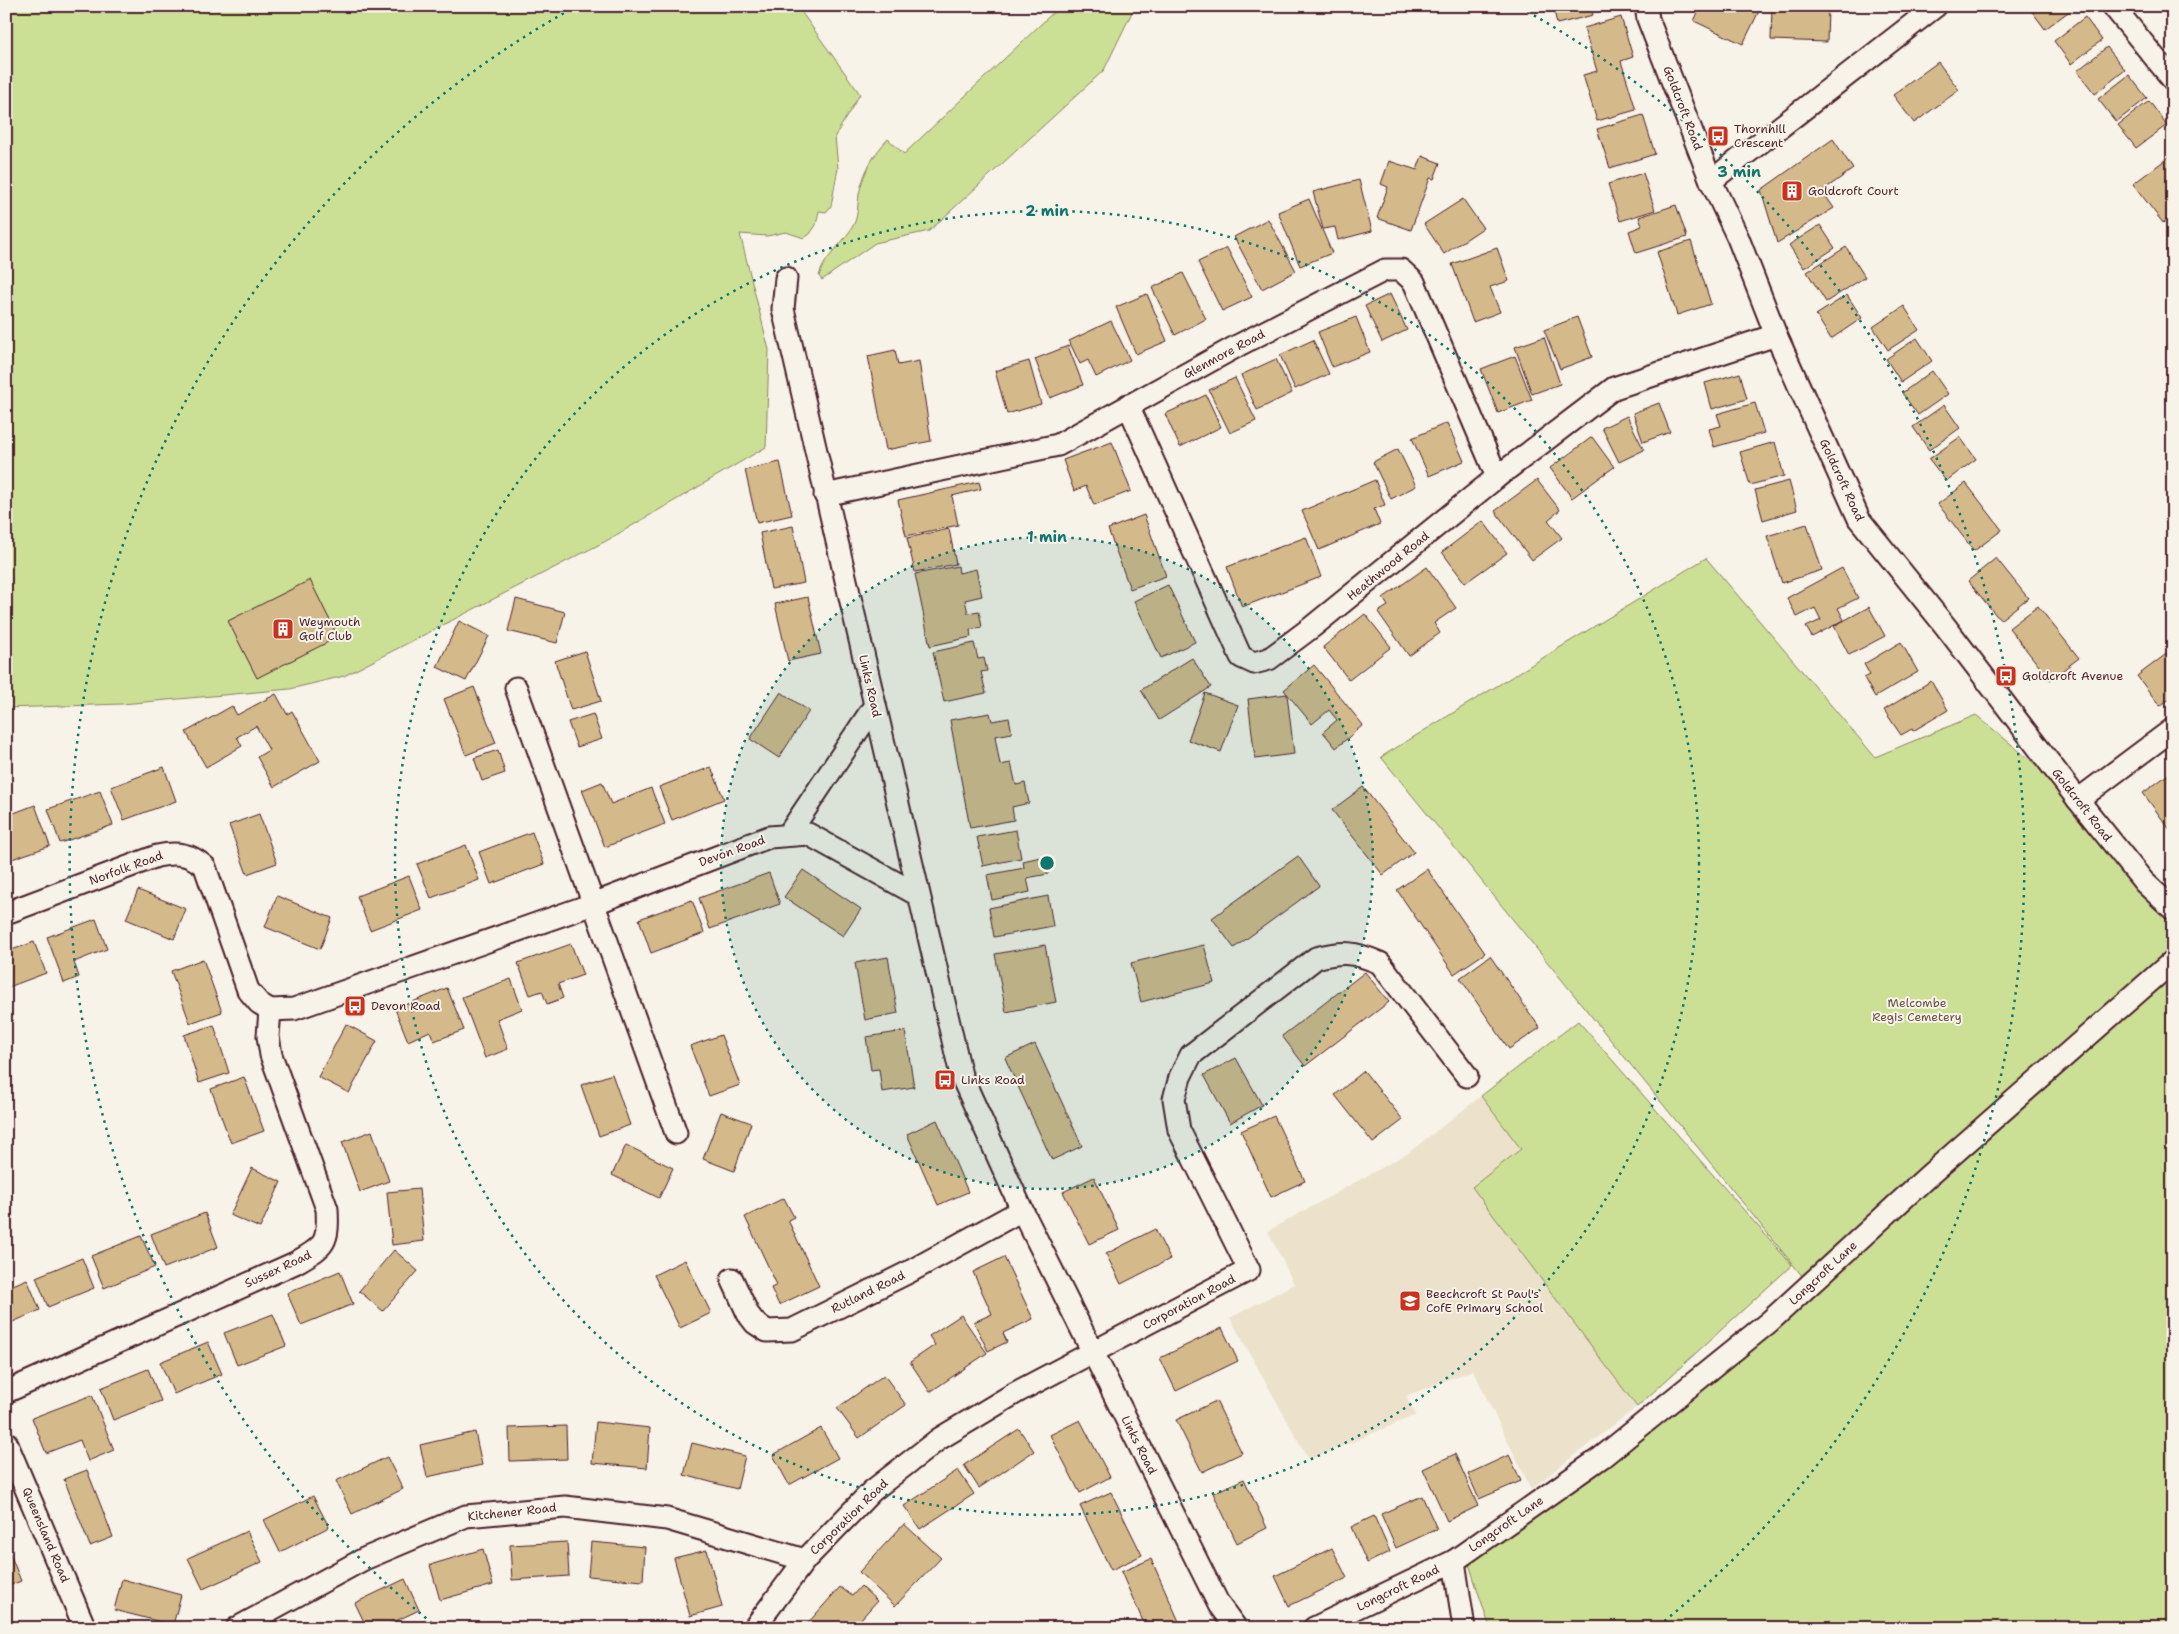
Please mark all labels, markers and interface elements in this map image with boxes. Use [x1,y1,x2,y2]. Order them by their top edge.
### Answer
street label: Goldcroft Road [1660,64,1707,153]
place label: Thornhill Crescent [1734,121,1786,151]
bus stop icon: Thornhill Crescent [1706,124,1730,148]
text: 3 min [1717,162,1761,182]
building icon: Goldcroft Court [1780,179,1804,203]
place label: Goldcroft Court [1808,183,1899,199]
text: 2 min [1025,201,1069,221]
street label: Glenmore Road [1181,326,1268,382]
street label: Goldcroft Road [1816,436,1868,524]
text: 1 min [1027,527,1067,547]
street label: Heathwood Road [1343,528,1433,604]
place label: Weymouth Golf Club [299,614,361,644]
building icon: Weymouth Golf Club [271,617,295,641]
street label: Links Road [855,653,885,719]
bus stop icon: Goldcroft Avenue [1994,664,2018,688]
place label: Goldcroft Avenue [2022,668,2123,684]
street label: Goldcroft Road [2048,765,2116,845]
street label: Devon Road [697,831,768,870]
street label: Norfolk Road [87,847,165,889]
centre of rings [1038,854,1056,872]
bus stop icon: Devon Road [343,994,367,1018]
park label: Melcombe Regis Cemetery [1872,995,1962,1025]
place label: Devon Road [371,998,441,1014]
bus stop icon: Links Road [933,1068,957,1092]
place label: Links Road [961,1072,1025,1088]
street label: Longcroft Lane [1785,1237,1861,1309]
street label: Sussex Road [242,1246,314,1291]
street label: Rutland Road [828,1267,908,1317]
street label: Corporation Road [1140,1271,1238,1333]
place label: Beechcroft St Paul's CofE Primary School [1426,1286,1543,1316]
school or university icon: Beechcroft St Paul's CofE Primary School [1398,1289,1422,1313]
street label: Links Road [1117,1413,1161,1477]
street label: Corporation Road [806,1475,892,1558]
street label: Queensland Road [19,1485,73,1585]
street label: Longcroft Lane [1465,1492,1547,1556]
street label: Kitchener Road [467,1499,558,1525]
street label: Longcroft Road [1354,1561,1442,1615]

